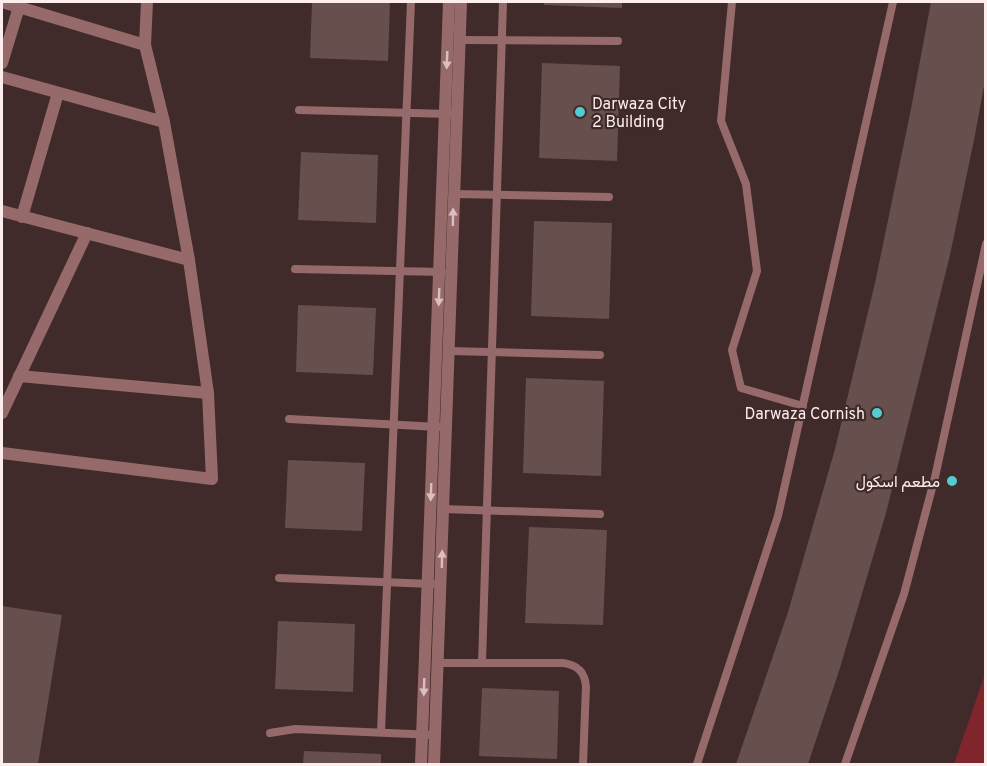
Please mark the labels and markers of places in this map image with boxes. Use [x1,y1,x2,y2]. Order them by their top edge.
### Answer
place label: Darwaza City 2 Building [592,95,686,133]
marker: Darwaza City 2 Building [573,105,587,119]
place label: Darwaza Cornish [745,405,865,425]
marker: Darwaza Cornish [870,406,884,420]
place label: مطعم اسكول [856,473,940,493]
marker: مطعم اسكول [945,474,959,488]

